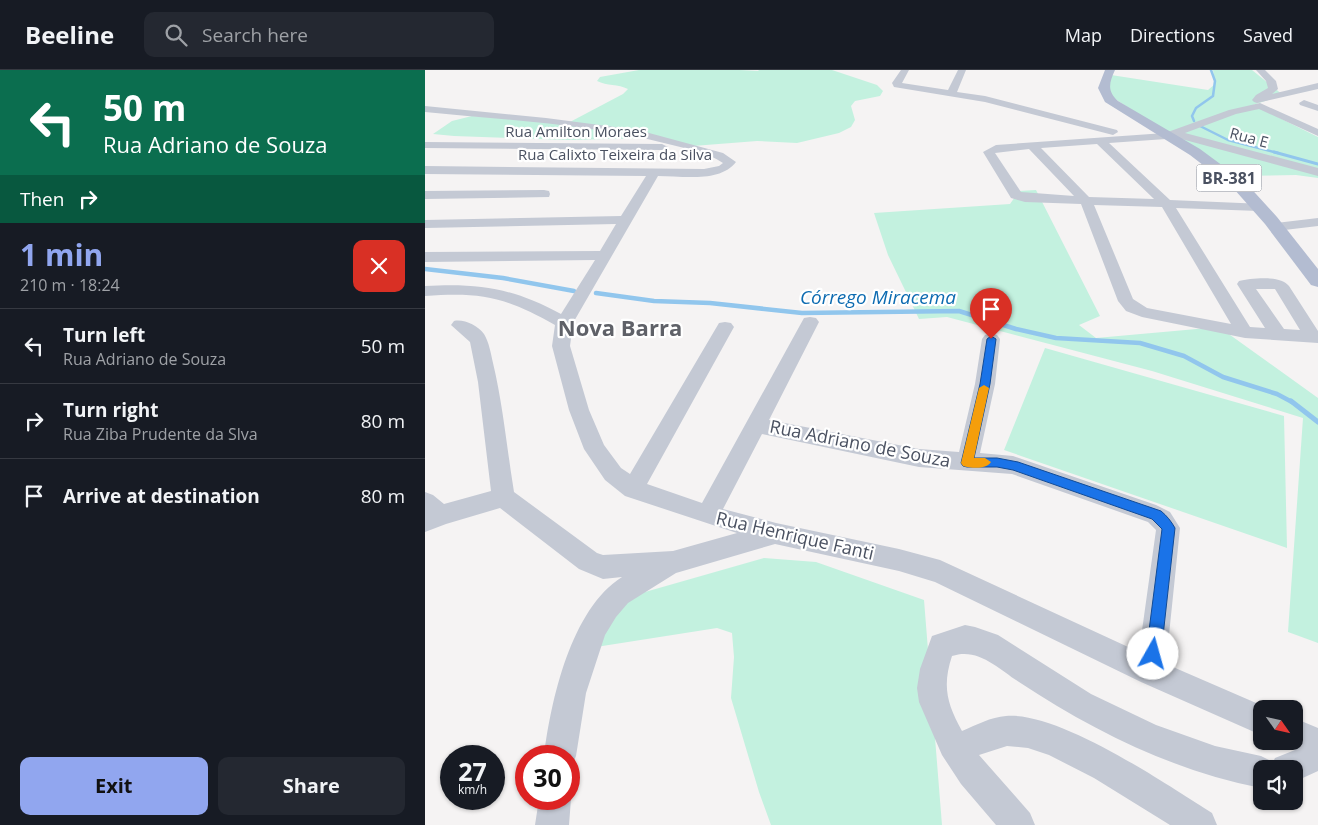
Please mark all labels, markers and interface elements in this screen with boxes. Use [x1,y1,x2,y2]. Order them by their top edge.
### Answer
search box [144,12,494,57]
text: Beeline [25,18,114,51]
icon: search [162,21,190,49]
text: Search here [202,22,308,48]
text: Map [1065,23,1102,47]
text: Directions [1130,23,1215,47]
text: Saved [1243,23,1293,47]
text: 50 m [103,84,186,131]
icon: left [20,90,85,155]
street label: Rua Amilton Moraes [505,121,647,141]
street label: Rua E [1228,122,1271,152]
text: Rua Adriano de Souza [103,129,327,159]
street label: Rua Calixto Teixeira da Silva [518,144,712,164]
road number: BR-381 [1197,165,1261,192]
icon: right [74,185,102,213]
text: Then [20,186,64,212]
text: 1 min [20,234,103,275]
button: close [353,240,405,292]
text: 210 m · 18:24 [20,274,120,296]
water label: Córrego Miracema [800,284,956,310]
pin [970,288,1012,339]
icon: arrive [977,295,1005,323]
district label: Nova Barra [558,312,682,342]
text: Turn left [63,322,145,348]
icon: left [20,332,48,360]
text: 50 m [361,333,405,359]
text: Rua Adriano de Souza [63,348,226,370]
text: Turn right [63,397,158,423]
icon: right [20,407,48,435]
text: 80 m [361,408,405,434]
street label: Rua Adriano de Souza [768,414,953,472]
text: Rua Ziba Prudente da Slva [63,423,258,445]
icon: arrive [20,482,48,510]
text: Arrive at destination [63,483,260,509]
text: 80 m [361,483,405,509]
street label: Rua Henrique Fanti [714,505,876,565]
position arrow [1126,627,1178,679]
north arrow [1253,700,1303,750]
map controls [1253,700,1303,810]
speed limit sign: 30 [515,745,580,810]
text: 27 [458,754,487,788]
button: Exit [20,757,208,815]
button: Share [218,757,405,815]
button: sound [1253,760,1303,810]
text: km/h [458,781,487,798]

